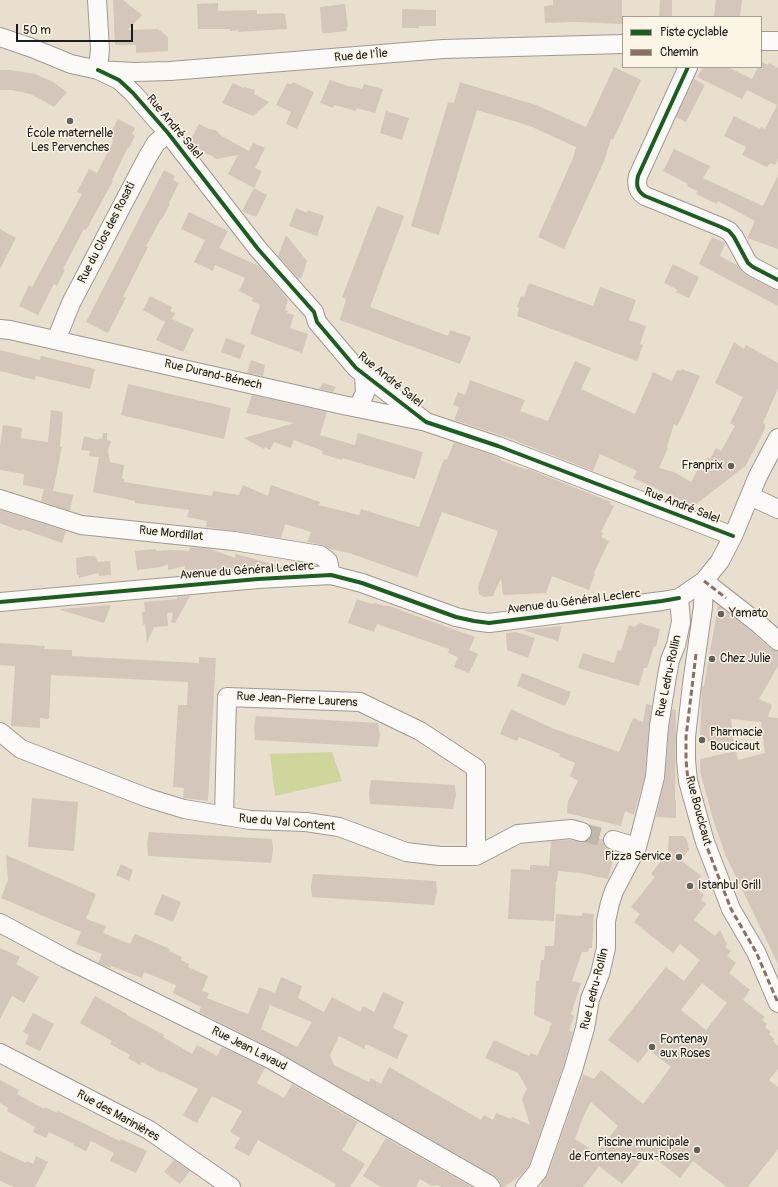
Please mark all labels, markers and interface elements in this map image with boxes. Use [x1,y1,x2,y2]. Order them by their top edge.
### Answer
scale bar [18,16,135,42]
legend [622,16,762,68]
text: 50 m [23,23,51,38]
text: Piste cyclable [660,25,728,40]
text: Chemin [660,45,698,60]
street label: Rue de l'Île [334,46,388,66]
street label: Rue André Salel [143,92,205,162]
marker: École maternelle Les Pervenches [65,116,75,126]
place label: École maternelle Les Pervenches [27,127,113,155]
street label: Rue du Clos des Rosati [75,180,139,286]
street label: Rue André Salel [355,349,425,411]
street label: Rue Durand-Bénech [163,357,263,393]
place label: Franprix [681,459,723,473]
marker: Franprix [726,461,736,471]
street label: Rue André Salel [642,485,722,527]
street label: Rue Mordillat [138,523,204,545]
street label: Avenue du Général Leclerc [179,559,315,583]
street label: Avenue du Général Leclerc [506,587,642,617]
place label: Yamato [729,607,768,621]
marker: Yamato [716,609,726,619]
street label: Rue Ledru-Rollin [653,634,685,718]
place label: Chez Julie [720,652,770,666]
marker: Chez Julie [707,654,717,664]
street label: Rue Jean-Pierre Laurens [236,690,358,710]
place label: Pharmacie Boucicaut [710,726,762,754]
marker: Pharmacie Boucicaut [697,735,707,745]
street label: Rue Boucicaut [682,775,714,847]
street label: Rue du Val Content [238,812,336,834]
place label: Pizza Service [605,850,671,864]
marker: Pizza Service [674,852,684,862]
place label: Istanbul Grill [698,879,761,893]
marker: Istanbul Grill [685,881,695,891]
street label: Rue Ledru-Rollin [578,947,612,1031]
street label: Rue Jean Lavaud [209,1024,289,1074]
place label: Fontenay aux Roses [660,1033,710,1061]
marker: Fontenay aux Roses [647,1042,657,1052]
street label: Rue des Marinières [74,1087,162,1145]
place label: Piscine municipale de Fontenay-aux-Roses [569,1136,689,1164]
marker: Piscine municipale de Fontenay-aux-Roses [692,1145,702,1155]

